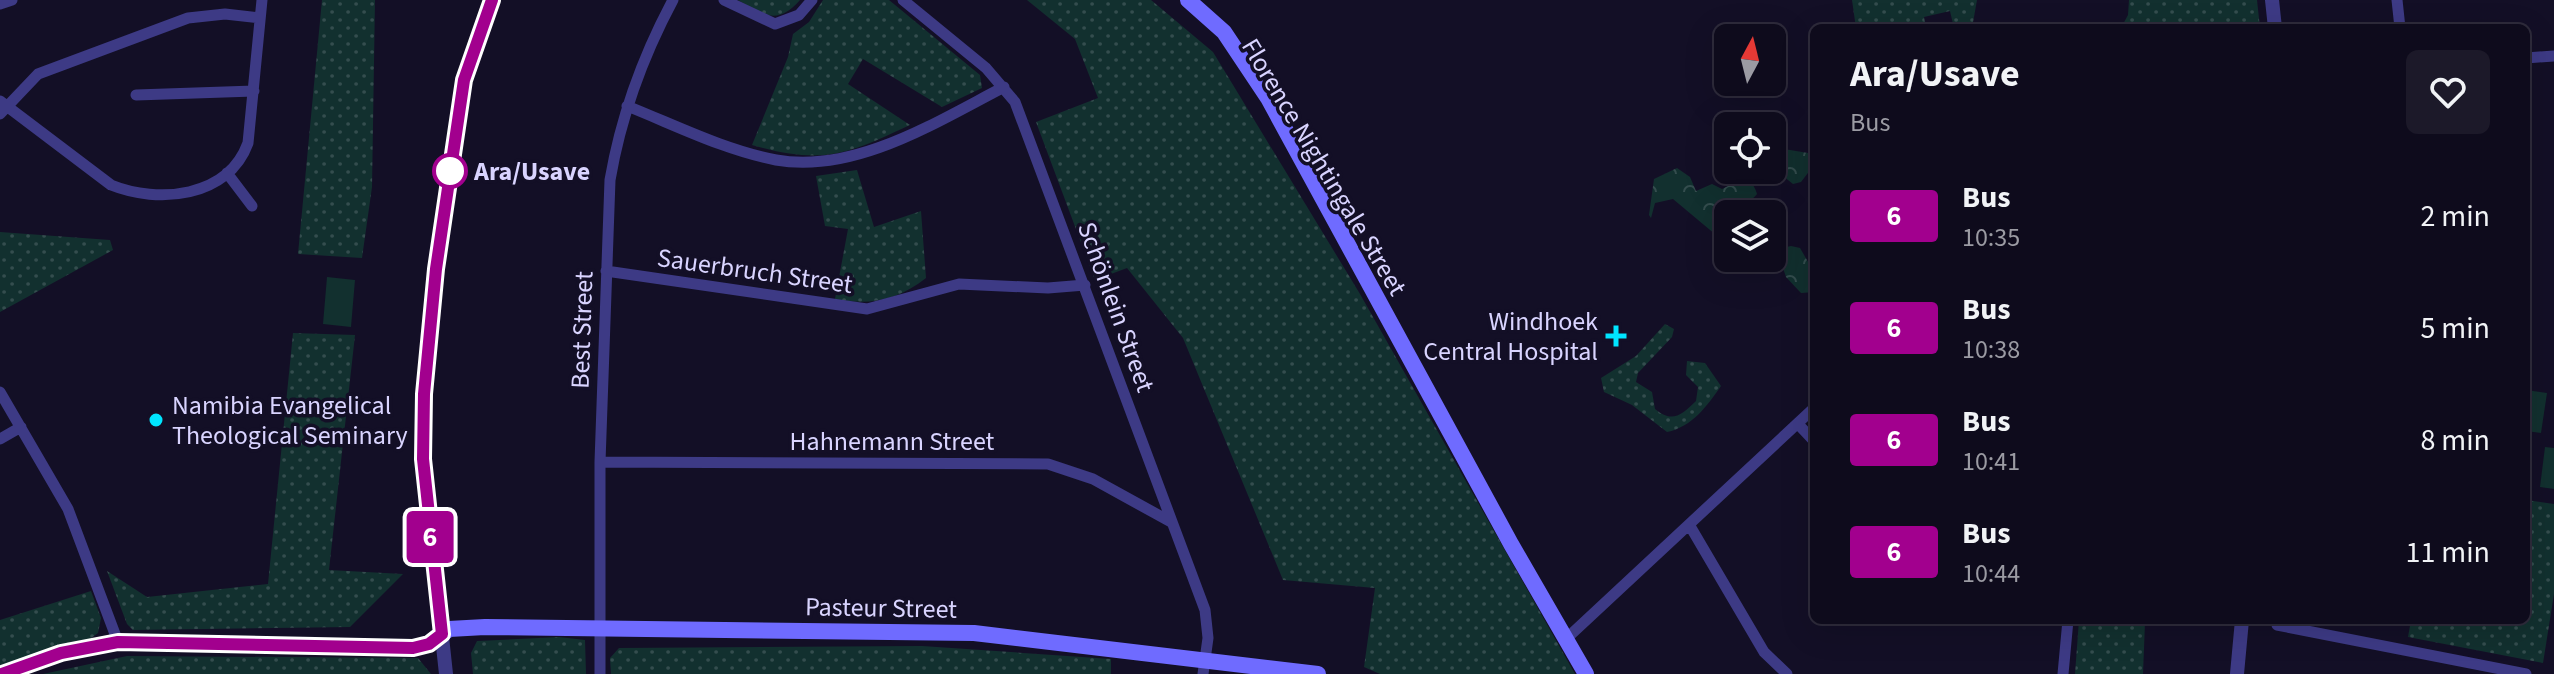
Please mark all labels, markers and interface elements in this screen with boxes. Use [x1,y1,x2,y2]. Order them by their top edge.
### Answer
north arrow [1714,24,1786,96]
map controls [1714,24,1786,272]
street label: Florence Nightingale Street [1232,31,1416,303]
text: Ara/Usave [1850,47,2020,101]
button: heart [2406,50,2490,134]
text: Bus [1850,104,1890,141]
button: locate [1714,112,1786,184]
place label: Ara/Usave [473,153,590,190]
marker: Ara/Usave [433,154,467,188]
text: Bus [1962,176,2010,219]
text: 2 min [2420,195,2490,238]
text: 6 [1887,196,1901,236]
button: layers [1714,200,1786,272]
street label: Schönlein Street [1068,217,1164,397]
text: 10:35 [1962,219,2020,256]
street label: Sauerbruch Street [655,239,855,303]
street label: Best Street [561,270,603,389]
text: Bus [1962,288,2010,331]
place label: Windhoek Central Hospital [1423,303,1598,370]
text: 5 min [2420,307,2490,350]
text: 6 [1887,308,1901,348]
marker: Windhoek Central Hospital [1605,325,1627,347]
text: 10:38 [1962,331,2020,368]
place label: Namibia Evangelical Theological Seminary [172,387,408,454]
text: Bus [1962,400,2010,443]
marker: Namibia Evangelical Theological Seminary [147,411,165,429]
text: 8 min [2420,419,2490,462]
text: 6 [1887,420,1901,460]
street label: Hahnemann Street [790,423,995,460]
text: 10:41 [1962,443,2020,480]
line badge: 6 [404,511,456,563]
text: Bus [1962,512,2010,555]
text: 6 [423,517,437,557]
text: 11 min [2406,531,2490,574]
text: 6 [1887,532,1901,572]
text: 10:44 [1962,555,2020,592]
street label: Pasteur Street [805,588,957,628]

